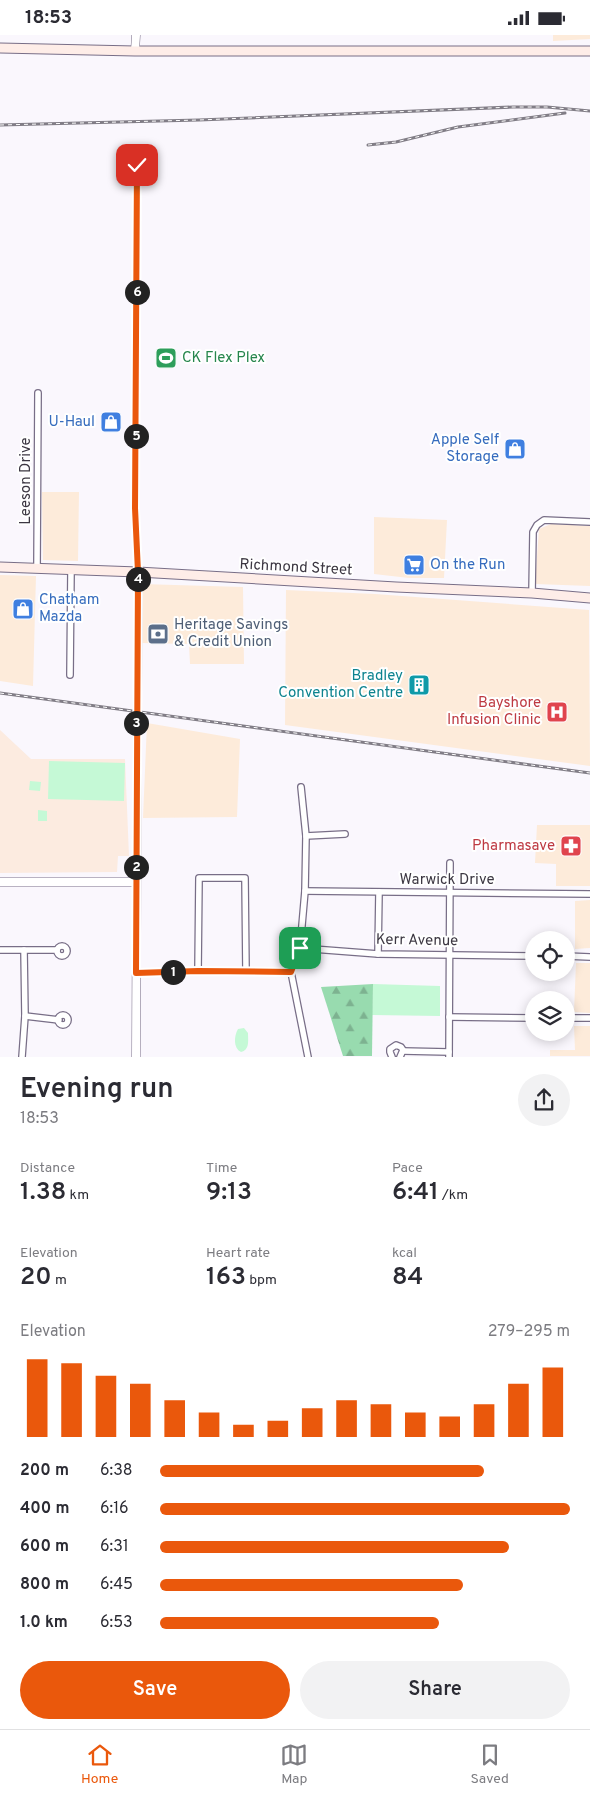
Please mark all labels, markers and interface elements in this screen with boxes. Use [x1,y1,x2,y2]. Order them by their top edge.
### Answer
text: 18:53 [25,6,72,30]
pin [116,144,158,186]
icon: check [123,151,151,179]
pin: 6 [124,279,150,305]
text: 6 [133,284,142,301]
sports icon: CK Flex Plex [154,346,178,370]
place label: CK Flex Plex [182,349,265,368]
shop icon: U-Haul [99,410,123,434]
place label: U-Haul [49,413,95,432]
pin: 5 [124,423,148,449]
text: 5 [132,428,141,445]
place label: Apple Self Storage [431,431,499,467]
street label: Leeson Drive [17,437,36,525]
shop icon: Apple Self Storage [503,437,527,461]
supermarket icon: On the Run [402,553,426,577]
street label: Richmond Street [239,556,353,580]
place label: On the Run [430,556,505,575]
pin: 4 [126,567,150,591]
text: 4 [134,571,143,588]
place label: Chatham Mazda [39,591,100,627]
shop icon: Chatham Mazda [11,597,35,621]
place label: Heritage Savings & Credit Union [174,616,288,652]
bank icon: Heritage Savings & Credit Union [146,622,170,646]
place label: Bradley Convention Centre [278,667,403,703]
building icon: Bradley Convention Centre [407,673,431,697]
place label: Bayshore Infusion Clinic [447,694,541,730]
hospital icon: Bayshore Infusion Clinic [545,700,569,724]
pin: 3 [124,711,148,735]
text: 3 [132,715,141,732]
pharmacy icon: Pharmasave [559,834,583,858]
place label: Pharmasave [472,837,555,856]
pin: 2 [124,855,148,879]
text: 2 [132,859,141,876]
street label: Warwick Drive [399,871,495,890]
pin [279,927,321,969]
street label: Kerr Avenue [376,931,458,951]
map controls [525,931,575,1041]
button: locate [525,931,575,981]
icon: arrive [286,934,314,962]
pin: 1 [160,959,186,985]
text: 1 [171,964,176,981]
button: layers [525,991,575,1041]
text: Evening run [20,1072,174,1108]
button: share [518,1074,570,1126]
text: 18:53 [20,1109,59,1129]
text: Distance [20,1160,75,1177]
text: Time [206,1160,237,1177]
text: Pace [392,1160,423,1177]
text: 1.38 [20,1177,66,1209]
text: 9:13 [206,1177,252,1209]
text: 6:41 [392,1177,439,1209]
text: km [66,1187,89,1204]
text: /km [439,1187,468,1204]
text: Elevation [20,1245,78,1262]
text: Heart rate [206,1245,270,1262]
text: kcal [392,1245,417,1262]
text: 20 [20,1262,52,1294]
text: 163 [206,1262,246,1294]
text: 84 [392,1262,423,1294]
text: m [52,1272,67,1289]
text: bpm [246,1272,277,1289]
text: Elevation [20,1322,86,1342]
text: 279–295 m [488,1322,570,1342]
text: 200 m [20,1461,69,1481]
text: 6:38 [100,1461,133,1481]
text: 400 m [20,1499,69,1519]
text: 6:16 [100,1499,129,1519]
text: 600 m [20,1537,69,1557]
text: 6:31 [100,1537,129,1557]
text: 800 m [20,1575,69,1595]
text: 6:45 [100,1575,133,1595]
text: 1.0 km [20,1613,68,1633]
text: 6:53 [100,1613,133,1633]
button: Save [20,1661,290,1719]
button: Share [300,1661,570,1719]
tab: Home [81,1741,118,1788]
tab: Map [280,1741,308,1788]
tab: Saved [470,1741,509,1788]

